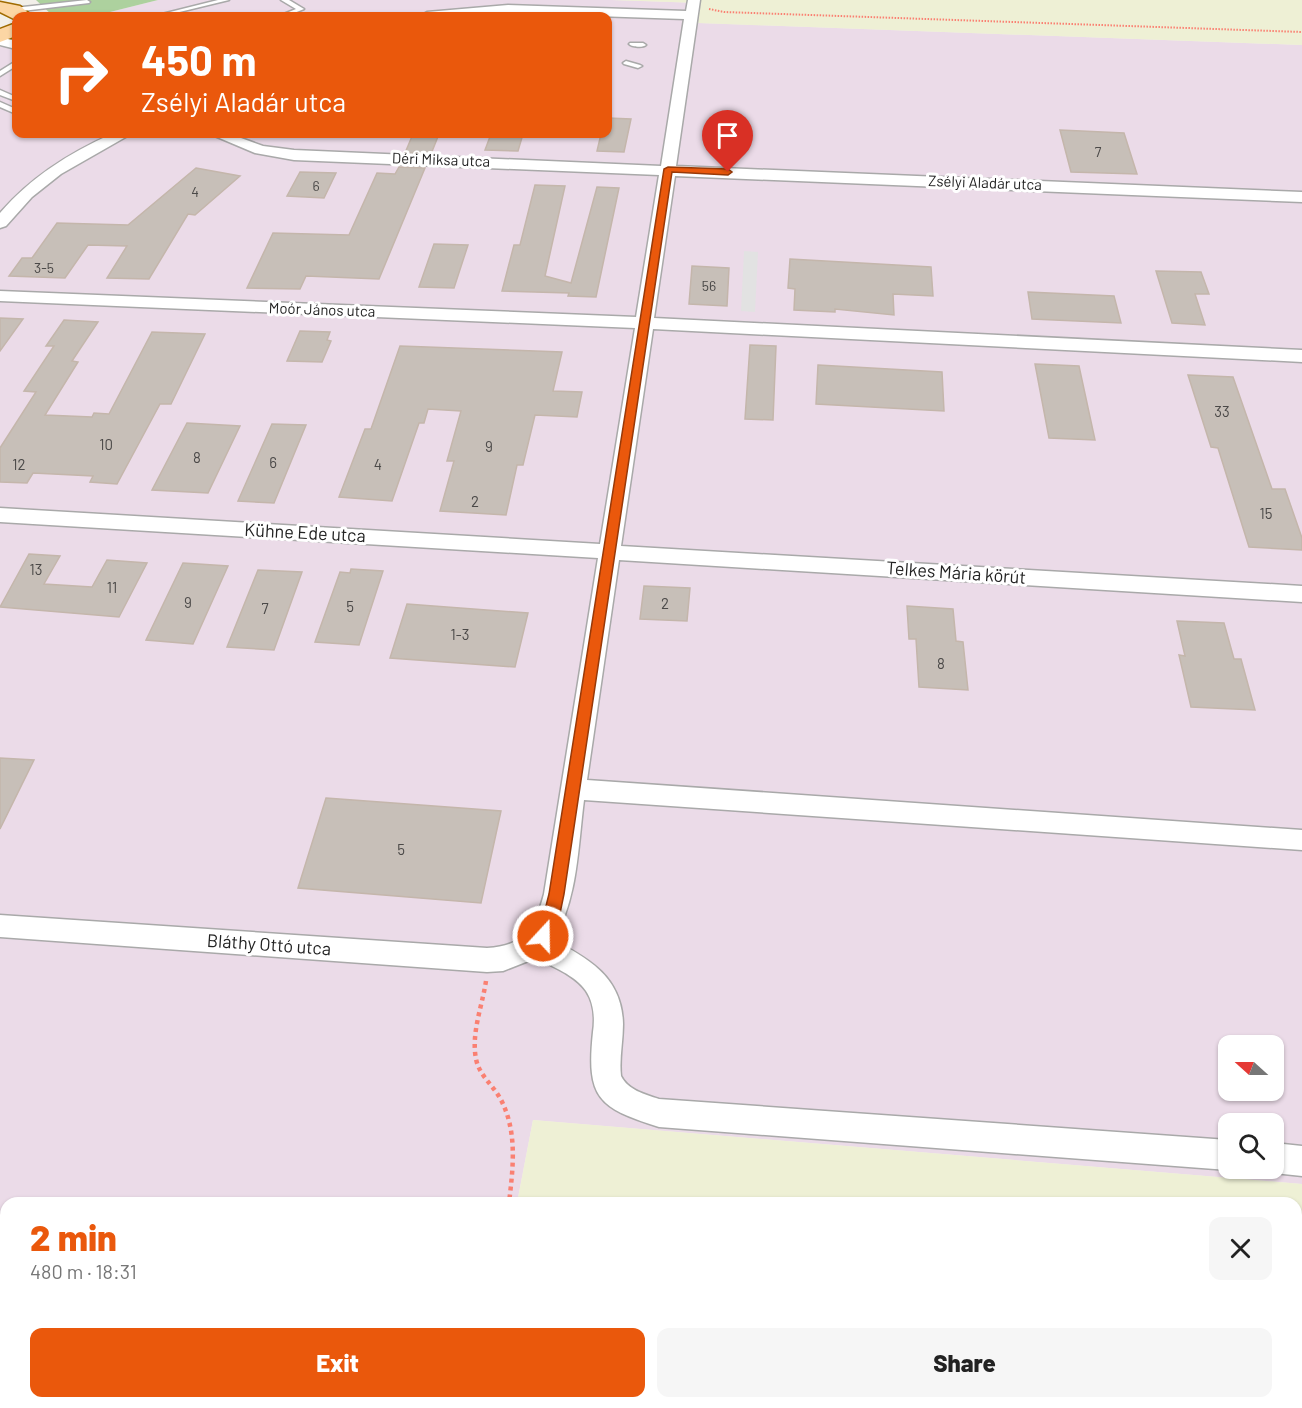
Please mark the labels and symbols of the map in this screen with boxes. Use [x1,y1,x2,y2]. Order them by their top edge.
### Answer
pin [702,110,753,172]
house number: 7 [1095,143,1102,160]
street label: Déri Miksa utca [392,148,490,170]
street label: Zsélyi Aladár utca [928,171,1042,193]
house number: 6 [312,177,320,194]
house number: 4 [191,183,199,200]
house number: 3-5 [34,259,54,276]
house number: 56 [702,277,716,294]
street label: Moór János utca [268,298,376,320]
house number: 33 [1214,402,1230,420]
house number: 10 [99,435,113,453]
house number: 9 [485,437,493,455]
house number: 8 [193,448,201,466]
house number: 6 [269,453,277,471]
house number: 12 [12,455,26,473]
house number: 4 [374,455,382,473]
house number: 2 [471,492,479,510]
house number: 15 [1260,504,1272,522]
street label: Kühne Ede utca [244,518,366,546]
street label: Telkes Mária körút [885,556,1027,588]
house number: 13 [30,560,42,578]
house number: 11 [107,578,117,596]
house number: 9 [184,593,192,611]
house number: 2 [661,594,669,612]
house number: 5 [346,597,354,615]
house number: 7 [261,599,269,617]
house number: 1-3 [451,625,469,643]
house number: 8 [937,654,945,672]
house number: 5 [397,840,405,858]
position arrow [511,904,575,968]
street label: Bláthy Ottó utca [206,929,332,959]
north arrow [1218,1035,1284,1101]

